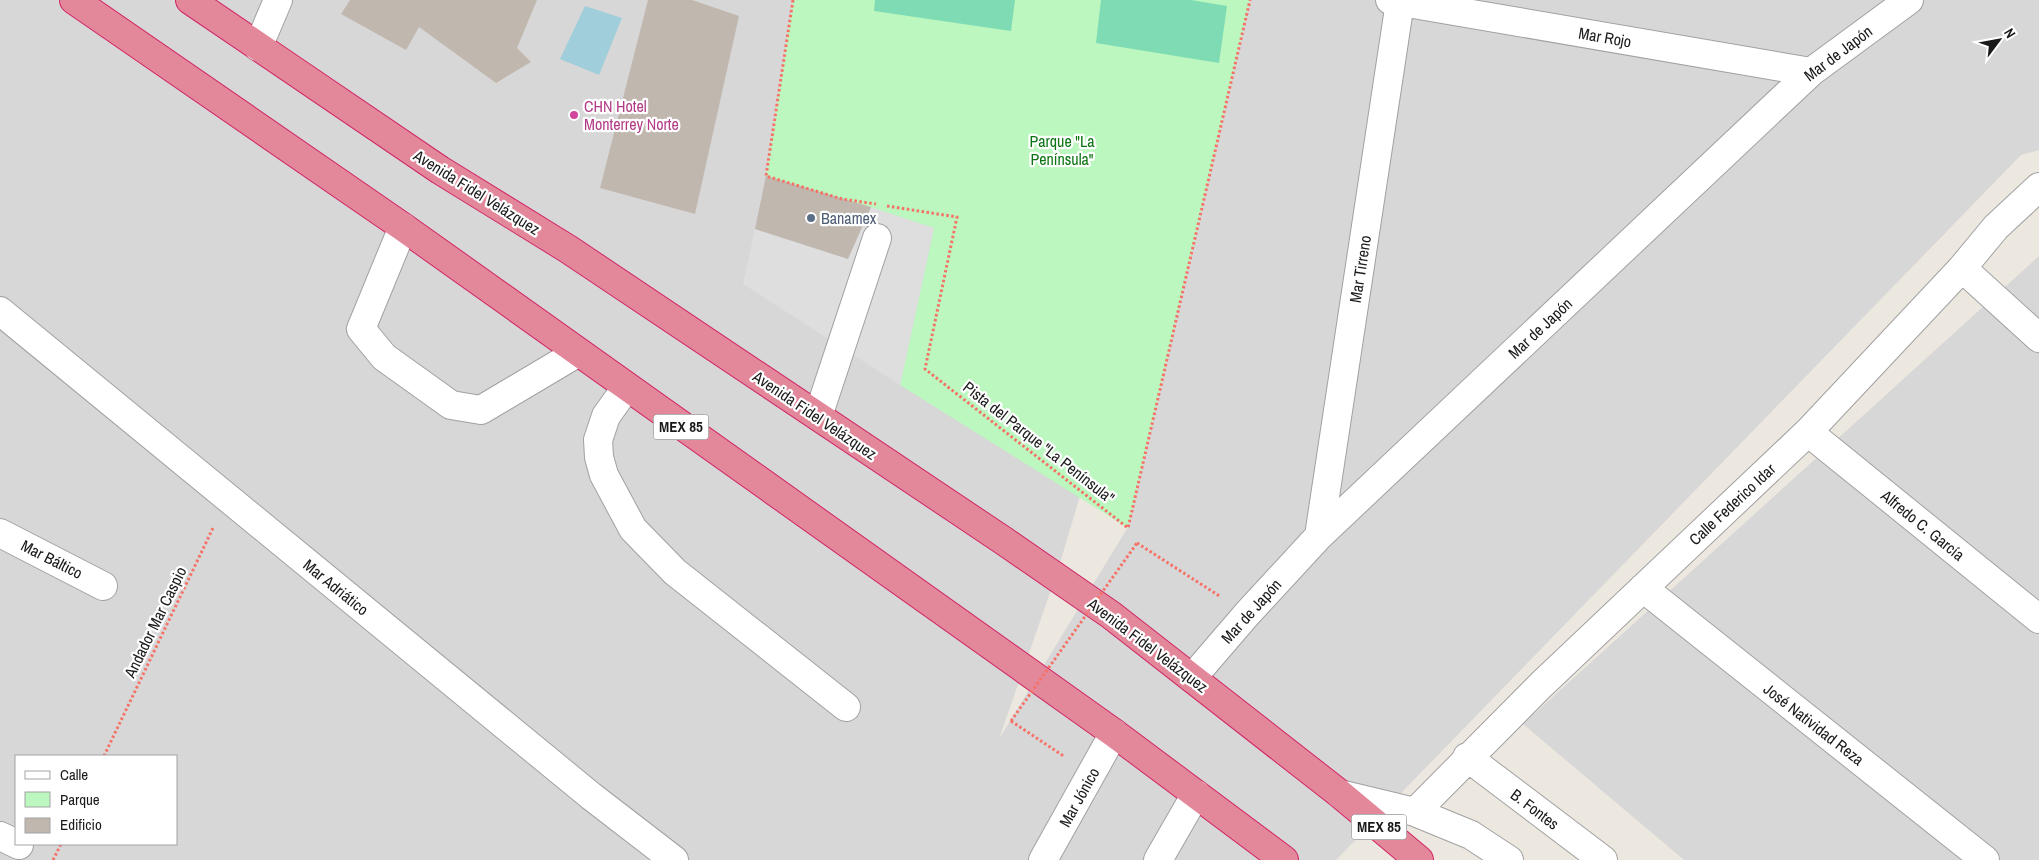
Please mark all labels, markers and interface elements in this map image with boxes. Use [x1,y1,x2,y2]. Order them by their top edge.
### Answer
north arrow [1974,15,2024,65]
street label: Mar de Japón [1799,20,1877,86]
street label: Mar Rojo [1577,22,1633,52]
text: N [2000,25,2020,41]
place label: CHN Hotel Monterrey Norte [584,95,679,135]
marker: CHN Hotel Monterrey Norte [568,109,580,121]
park label: Parque "La Península" [1029,130,1095,170]
street label: Avenida Fidel Velázquez [409,144,545,240]
place label: Banamex [821,207,877,229]
marker: Banamex [805,212,817,224]
street label: Mar Tirreno [1344,234,1376,304]
street label: Mar de Japón [1503,293,1577,363]
street label: Avenida Fidel Velázquez [748,365,882,465]
street label: Pista del Parque "La Península" [959,376,1120,508]
road number: MEX 85 [654,414,708,440]
street label: Calle Federico Idar [1684,458,1781,550]
street label: Alfredo C. García [1876,484,1970,566]
street label: Mar Báltico [17,534,87,584]
street label: Mar Adriático [299,554,373,620]
street label: Andador Mar Caspio [118,563,191,682]
street label: Mar de Japón [1216,574,1286,648]
street label: Avenida Fidel Velázquez [1083,592,1213,698]
street label: José Natividad Reza [1759,678,1869,771]
legend [15,755,178,845]
street label: Mar Jónico [1054,763,1104,831]
text: Calle [60,764,88,785]
street label: B. Fontes [1506,784,1564,834]
text: Parque [60,789,100,810]
text: Edificio [60,814,102,835]
road number: MEX 85 [1352,814,1406,840]

